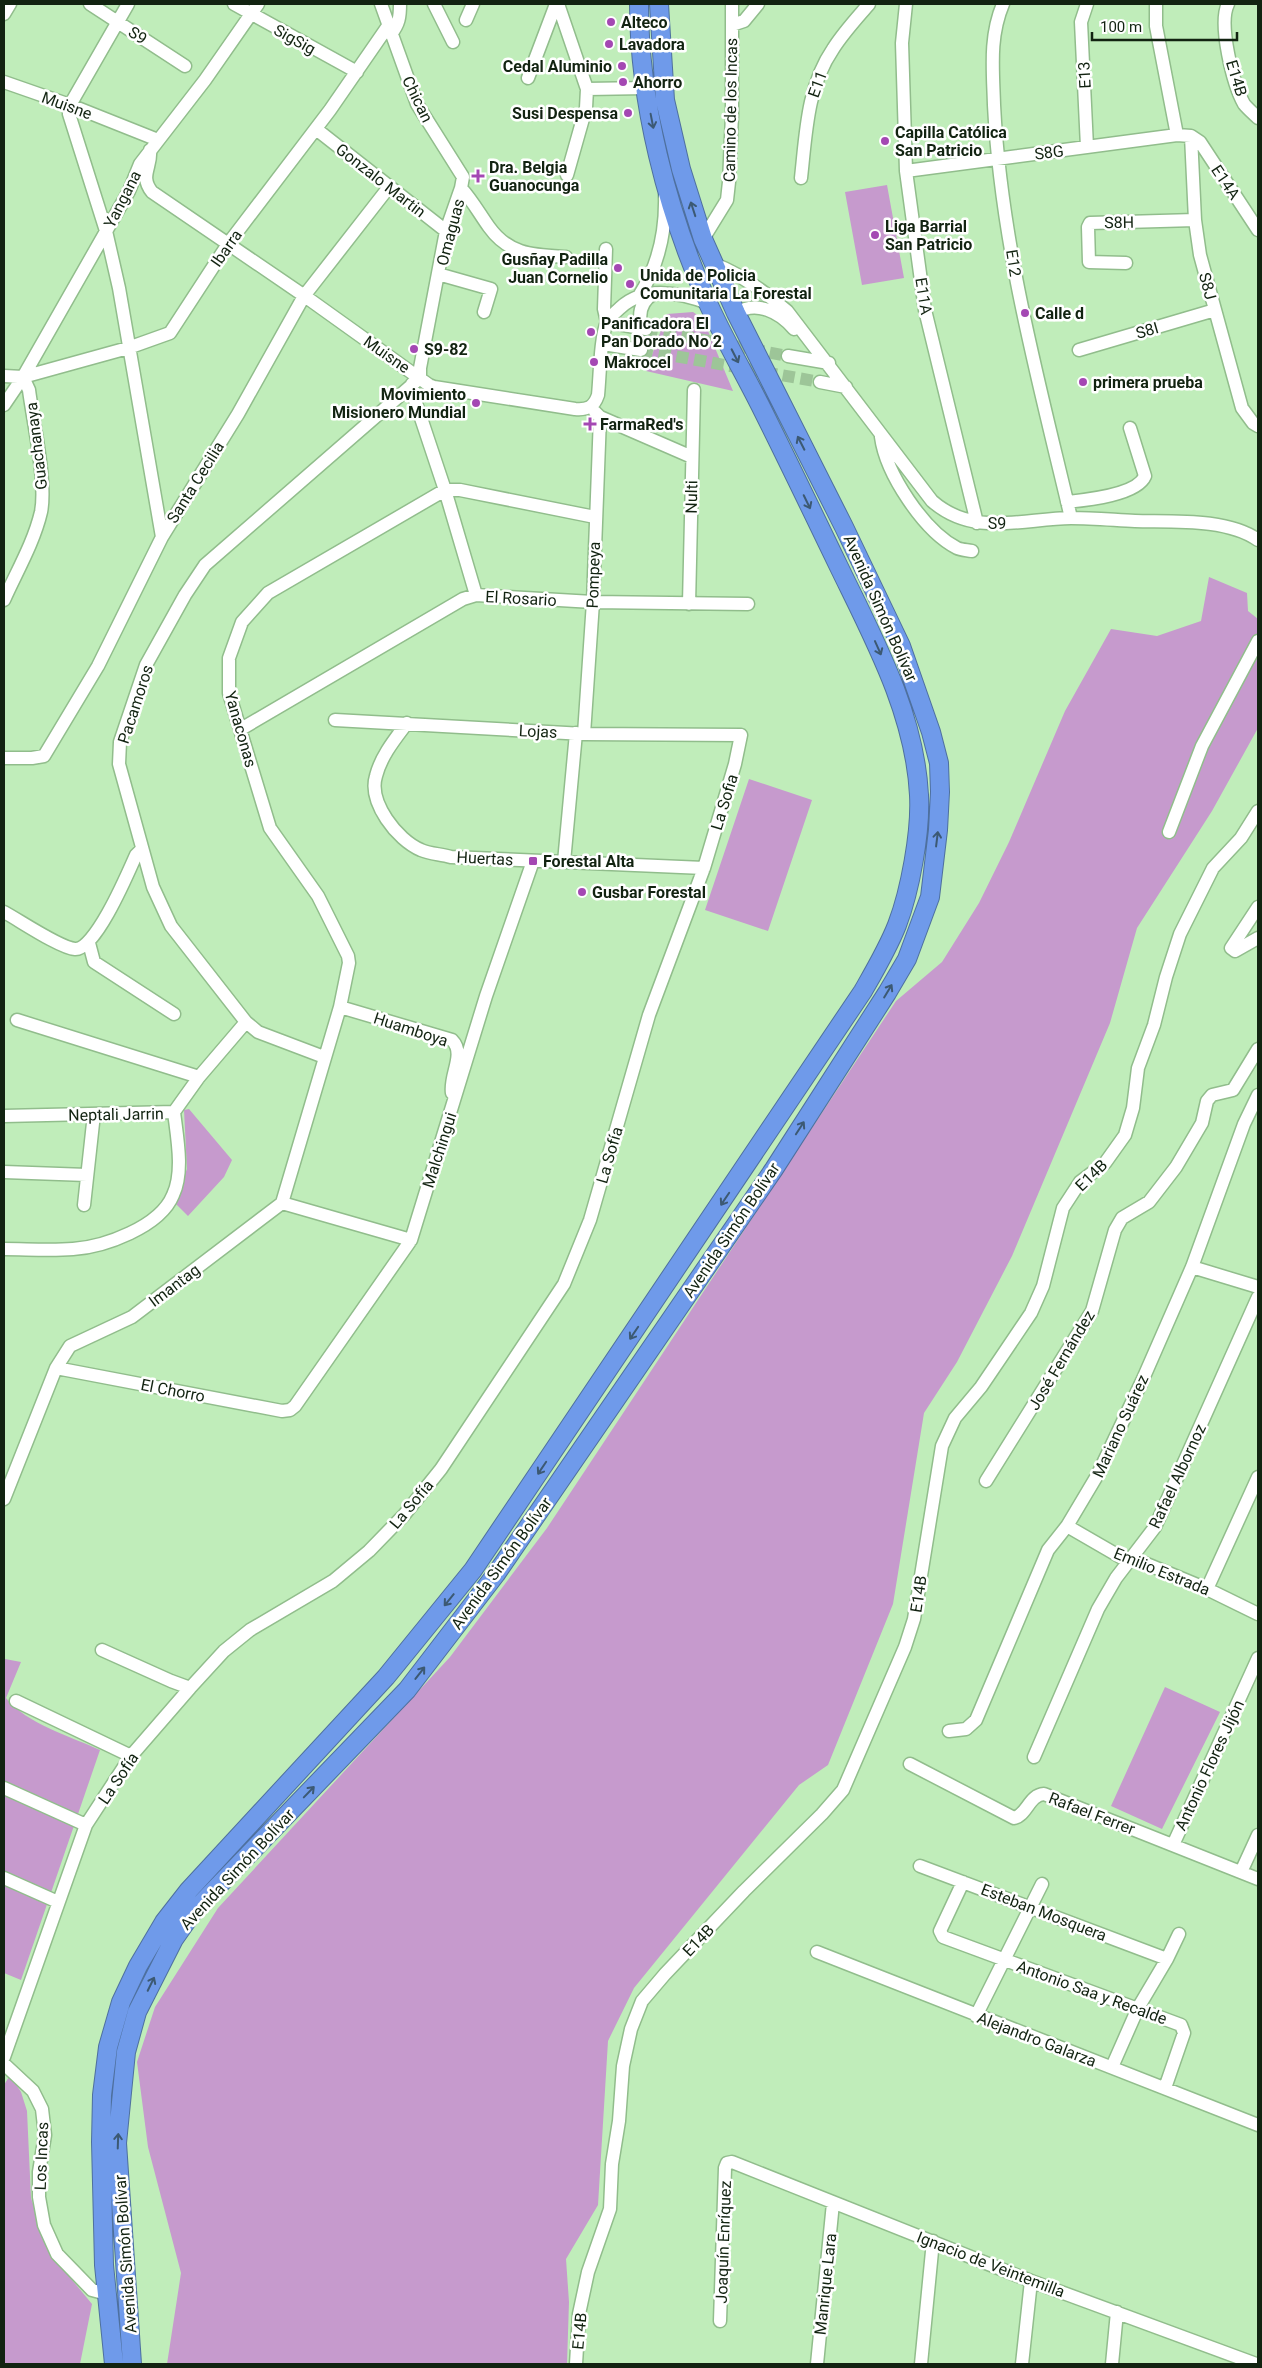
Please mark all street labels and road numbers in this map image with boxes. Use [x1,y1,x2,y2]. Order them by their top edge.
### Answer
street label: SigSig [271,20,319,59]
street label: S9 [125,22,151,48]
street label: Camino de los Incas [720,38,741,182]
street label: E14B [1222,58,1251,99]
street label: E13 [1074,61,1095,89]
street label: E11 [804,68,831,100]
street label: Chican [398,73,437,125]
street label: Muisne [39,88,95,123]
street label: Gonzalo Martin [332,139,429,221]
street label: S8G [1033,141,1065,164]
street label: E14A [1207,161,1244,204]
street label: Yangana [100,167,145,231]
street label: Omaguas [432,197,469,268]
street label: S8H [1104,213,1134,232]
street label: Ibarra [207,226,246,271]
street label: E12 [1002,248,1025,278]
street label: S8J [1195,270,1220,302]
street label: E11A [911,276,936,317]
street label: S8I [1134,318,1161,343]
street label: Muisne [360,332,414,377]
street label: Guachanaya [22,401,51,491]
street label: Santa Cecilia [163,438,228,527]
street label: Nulti [682,480,701,514]
street label: S9 [988,514,1006,533]
street label: Avenida Simón Bolívar [840,532,922,685]
street label: Pompeya [583,541,604,609]
street label: El Rosario [485,587,557,610]
street label: Pacamoros [114,662,157,746]
street label: Yanaconas [221,689,260,770]
street label: Lojas [518,721,558,742]
street label: La Sofia [707,772,742,832]
street label: Huertas [456,848,514,869]
street label: Huamboya [371,1009,450,1050]
street label: Neptali Jarrin [68,1104,164,1125]
street label: Malchingui [418,1110,461,1190]
street label: La Sofía [592,1125,627,1186]
street label: E14B [1071,1156,1111,1195]
street label: Avenida Simón Bolívar [679,1159,784,1301]
street label: Imantag [145,1260,204,1311]
street label: José Fernández [1024,1307,1099,1414]
street label: Mariano Suárez [1088,1372,1153,1481]
street label: El Chorro [139,1375,207,1406]
street label: Rafael Albornoz [1145,1421,1210,1531]
street label: La Sofía [385,1476,437,1533]
street label: Avenida Simón Bolívar [447,1493,556,1633]
street label: Emilio Estrada [1111,1544,1213,1599]
street label: E14B [907,1574,930,1614]
street label: Antonio Flores Jijón [1171,1697,1248,1833]
street label: La Sofía [94,1749,143,1808]
street label: Rafael Ferrer [1046,1788,1138,1839]
street label: Avenida Simón Bolívar [176,1804,299,1934]
street label: Esteban Mosquera [978,1880,1109,1945]
street label: E14B [679,1920,718,1960]
street label: Antonio Saa y Recalde [1014,1956,1170,2029]
street label: Alejandro Galarza [975,2008,1099,2071]
street label: Los Incas [31,2121,52,2191]
street label: Avenida Simón Bolívar [110,2174,141,2334]
street label: Joaquín Enríquez [712,2180,735,2304]
street label: Ignacio de Veintemilla [914,2227,1067,2301]
street label: Manrique Lara [811,2232,840,2336]
street label: E14B [568,2312,591,2350]

